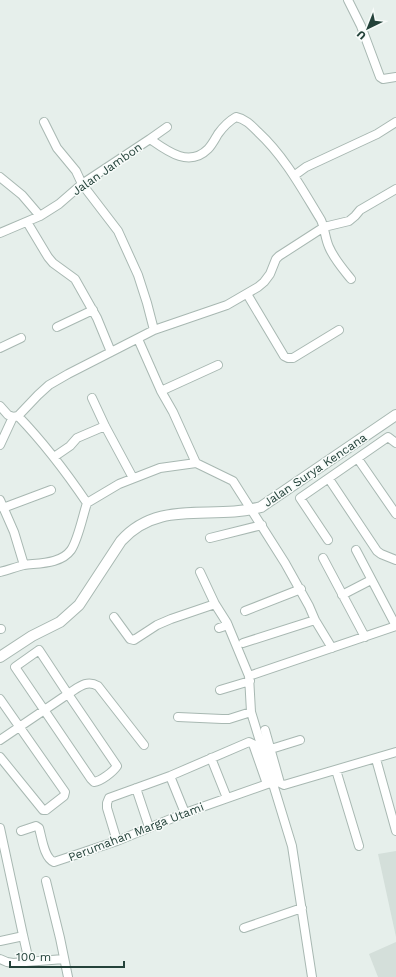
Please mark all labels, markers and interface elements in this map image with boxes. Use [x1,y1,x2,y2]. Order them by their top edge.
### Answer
north arrow [348,8,388,48]
text: U [354,27,369,42]
street label: Jalan Jambon [69,140,145,198]
street label: Jalan Surya Kencana [261,430,369,510]
street label: Perumahan Marga Utami [66,800,206,864]
scale bar [10,943,124,969]
text: 100 m [16,950,51,964]

